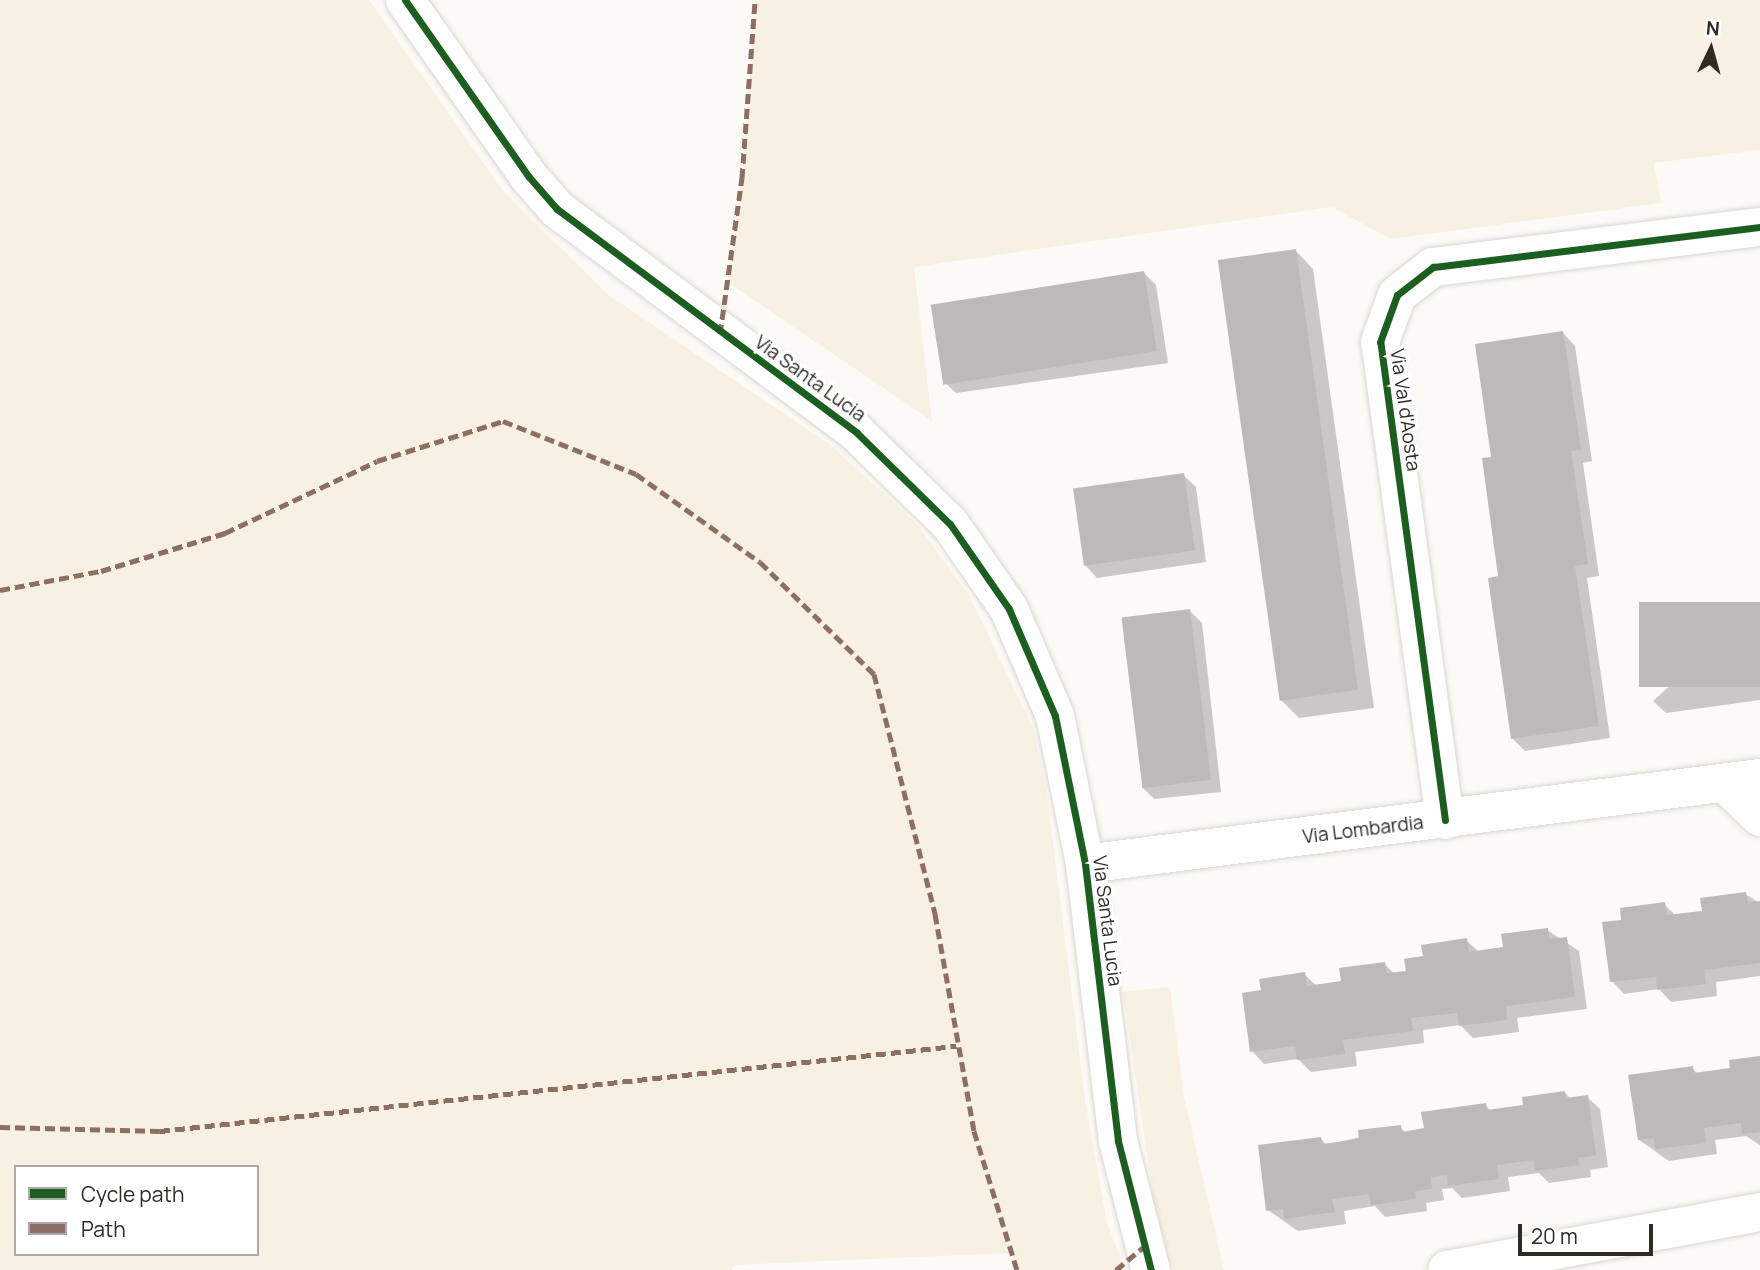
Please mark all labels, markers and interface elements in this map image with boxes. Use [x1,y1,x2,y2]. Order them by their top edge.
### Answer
north arrow [1676,14,1746,84]
text: N [1705,15,1721,42]
street label: Via Santa Lucia [750,331,870,427]
street label: Via Val d'Aosta [1385,347,1425,473]
street label: Via Lombardia [1301,811,1425,849]
street label: Via Santa Lucia [1088,854,1126,988]
legend [14,1165,259,1256]
text: Cycle path [81,1180,184,1208]
scale bar [1522,1210,1657,1254]
text: Path [81,1215,126,1243]
text: 20 m [1531,1222,1578,1250]

